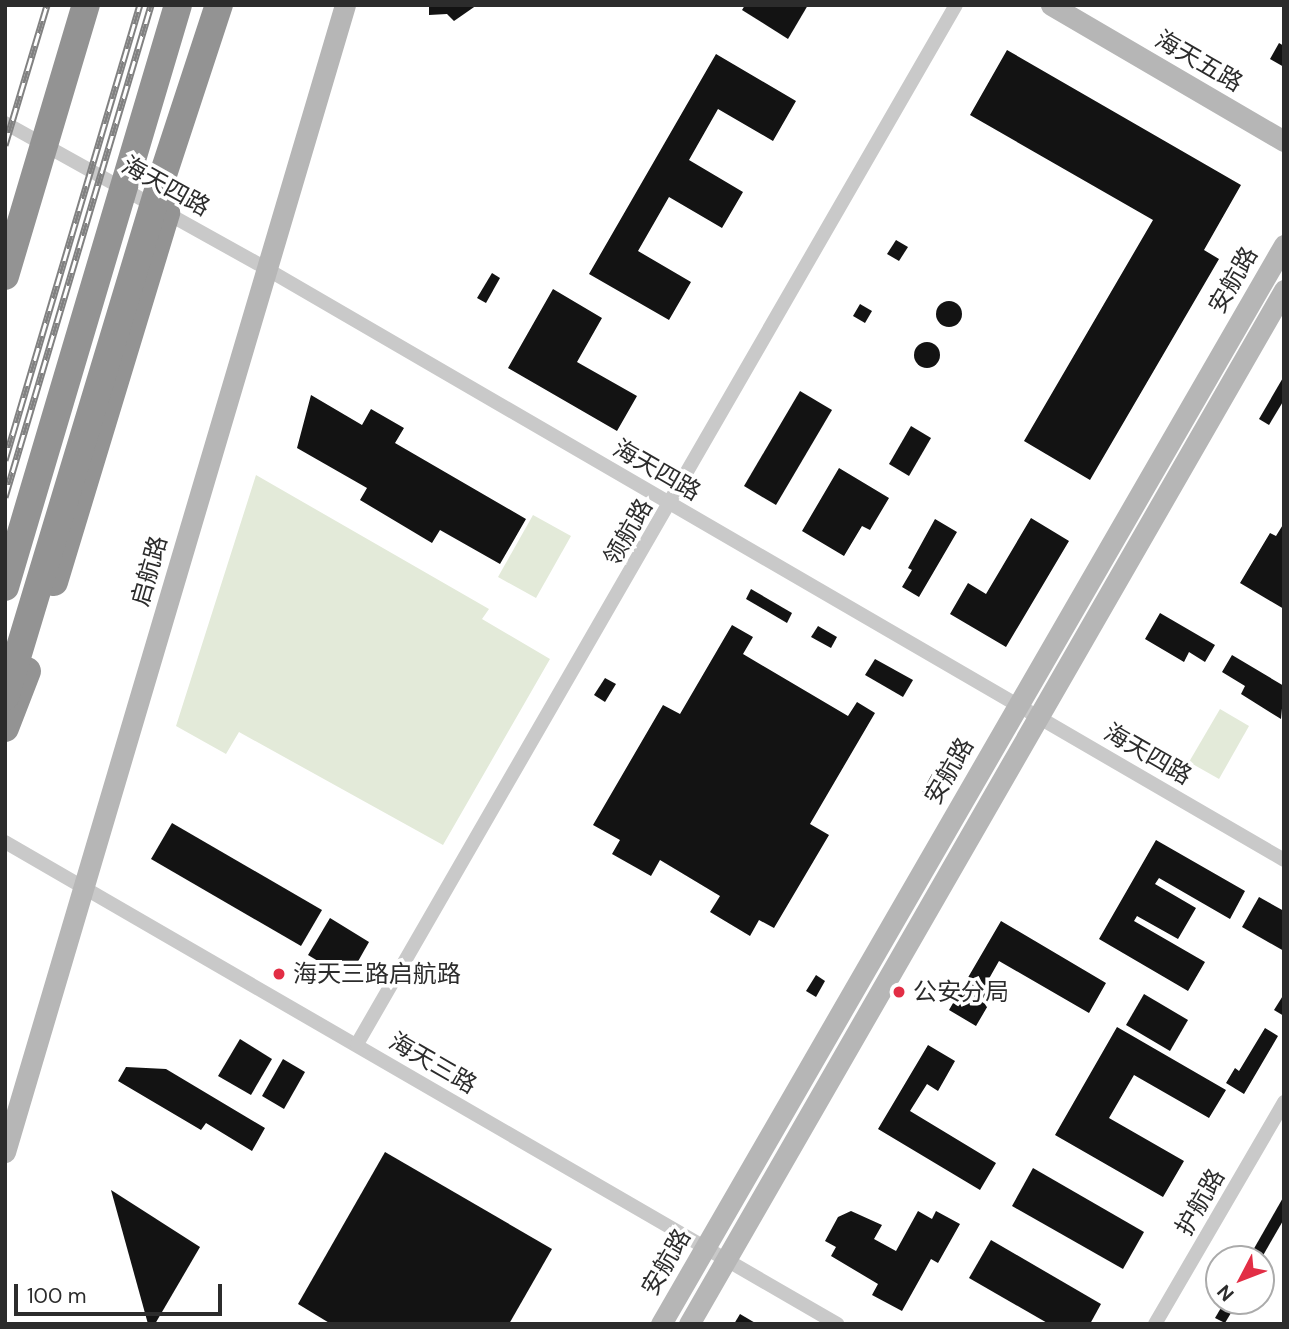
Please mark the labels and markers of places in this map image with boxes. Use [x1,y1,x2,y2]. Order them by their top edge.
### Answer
place label: 海天三路启航路 [293,960,461,988]
marker: 海天三路启航路 [271,966,287,982]
place label: 公安分局 [913,978,1009,1006]
marker: 公安分局 [891,984,907,1000]

